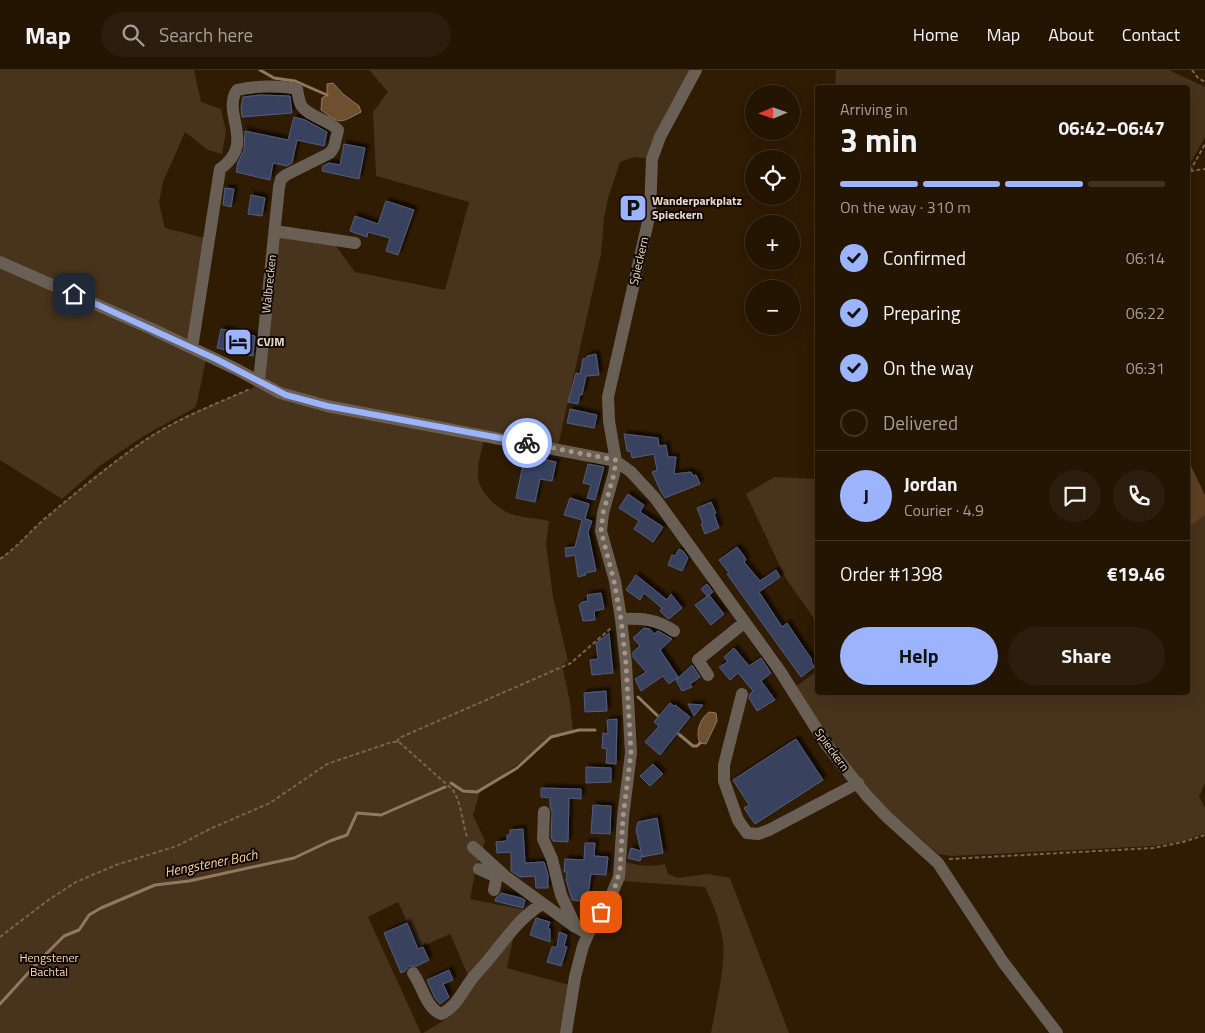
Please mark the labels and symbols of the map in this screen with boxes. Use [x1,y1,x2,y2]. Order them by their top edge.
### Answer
north arrow [745,85,800,140]
place label: Wanderparkplatz Spieckern [652,191,742,224]
parking icon: Wanderparkplatz Spieckern [618,193,648,223]
street label: Spieckern [624,235,653,287]
street label: Walbrecken [256,254,281,314]
pin [53,273,95,315]
hotel icon: CVJM [223,327,253,357]
place label: CVJM [257,332,285,351]
courier [502,418,552,468]
street label: Spieckern [810,724,854,775]
water label: Hengstener Bach [163,843,260,882]
pin [580,891,622,933]
park label: Hengstener Bachtal [19,948,79,981]

